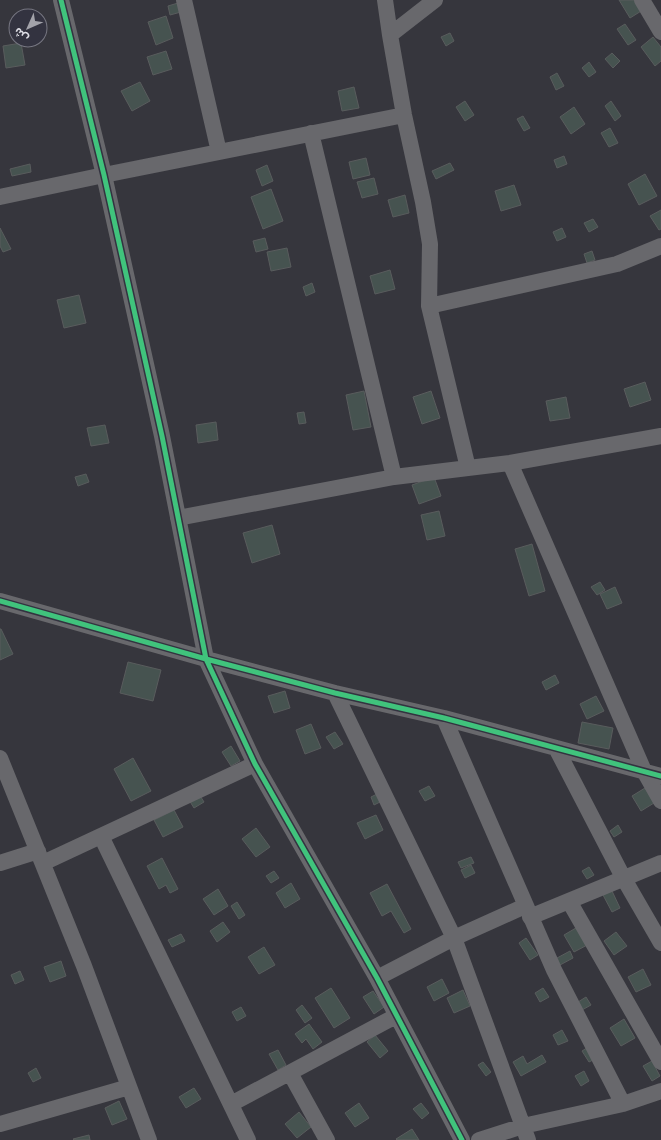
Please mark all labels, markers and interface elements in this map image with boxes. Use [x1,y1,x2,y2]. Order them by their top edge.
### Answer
north arrow [8,8,48,48]
text: ش [11,25,31,45]

